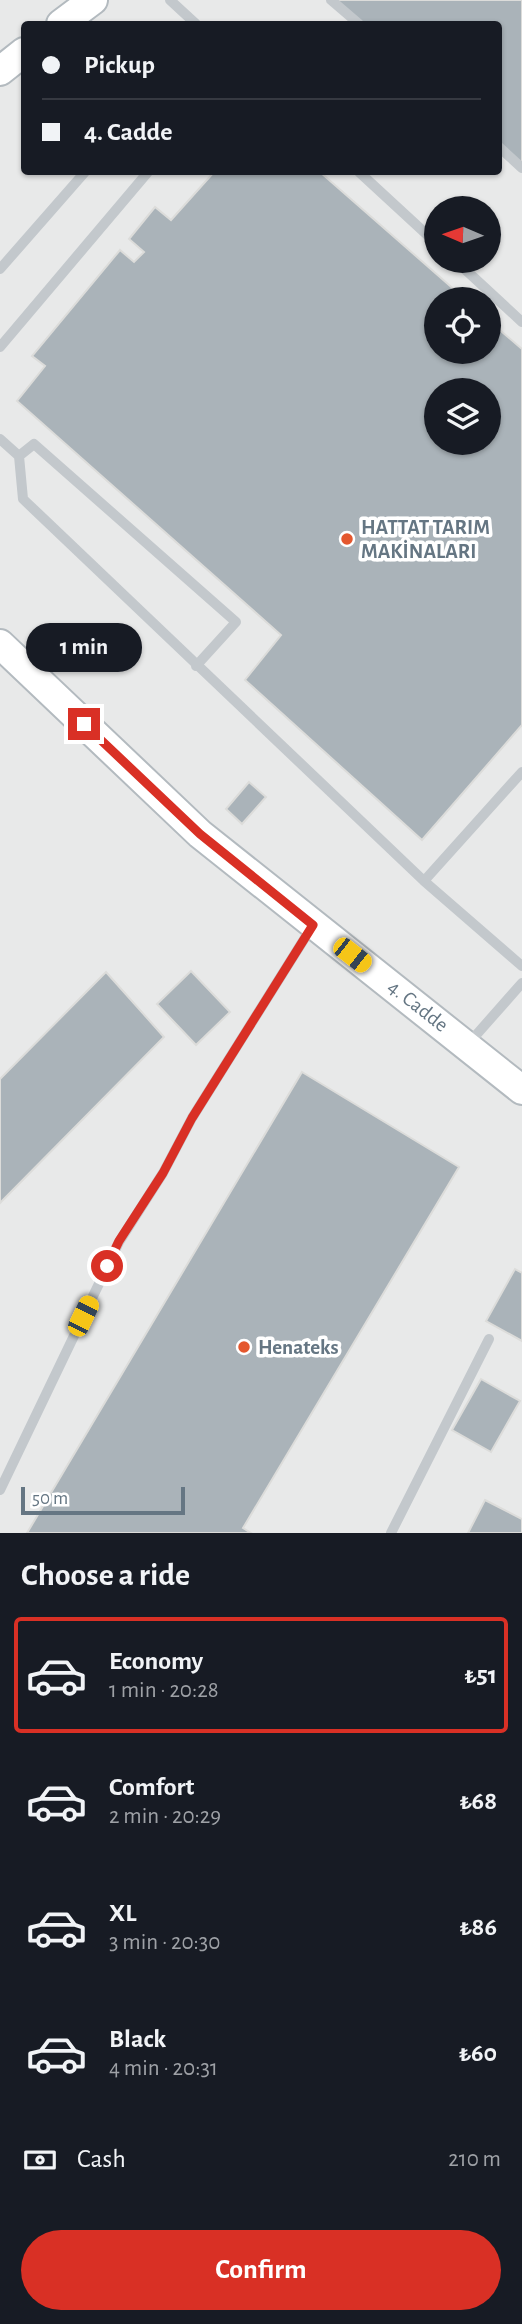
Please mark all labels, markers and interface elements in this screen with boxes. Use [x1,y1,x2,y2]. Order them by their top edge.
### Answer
text: Pickup [84,52,155,78]
text: 4. Cadde [84,119,173,145]
north arrow [424,196,500,273]
map controls [424,196,501,455]
button: locate [424,287,501,364]
button: layers [424,378,501,455]
place label: HATTAT TARIM MAKİNALARI [361,517,490,562]
marker: HATTAT TARIM MAKİNALARI [339,531,355,547]
callout: 1 min [26,622,142,672]
text: 1 min [60,636,108,659]
route end [68,708,100,740]
car [329,934,376,976]
street label: 4. Cadde [384,976,452,1036]
route start [91,1250,123,1282]
car [65,1293,102,1339]
place label: Henateks [258,1337,339,1358]
marker: Henateks [236,1339,252,1355]
scale bar [21,1484,186,1516]
text: 50 m [32,1489,68,1508]
text: Choose a ride [21,1559,190,1591]
icon: car [25,1644,88,1707]
text: Economy [109,1648,203,1674]
text: ₺51 [464,1662,497,1688]
text: 1 min · 20:28 [109,1679,219,1702]
icon: car [25,1770,88,1833]
text: Comfort [109,1774,194,1800]
text: ₺68 [459,1788,497,1814]
text: 2 min · 20:29 [109,1805,221,1828]
icon: car [25,1896,88,1959]
text: XL [109,1900,136,1926]
text: ₺86 [459,1914,497,1940]
text: 3 min · 20:30 [109,1931,220,1954]
icon: car [25,2022,88,2085]
text: Black [109,2026,166,2052]
text: ₺60 [459,2040,497,2066]
text: 4 min · 20:31 [109,2057,218,2080]
icon: cash [21,2141,59,2179]
text: Cash [77,2146,126,2172]
text: 210 m [448,2148,501,2171]
button: Confirm [21,2230,501,2310]

